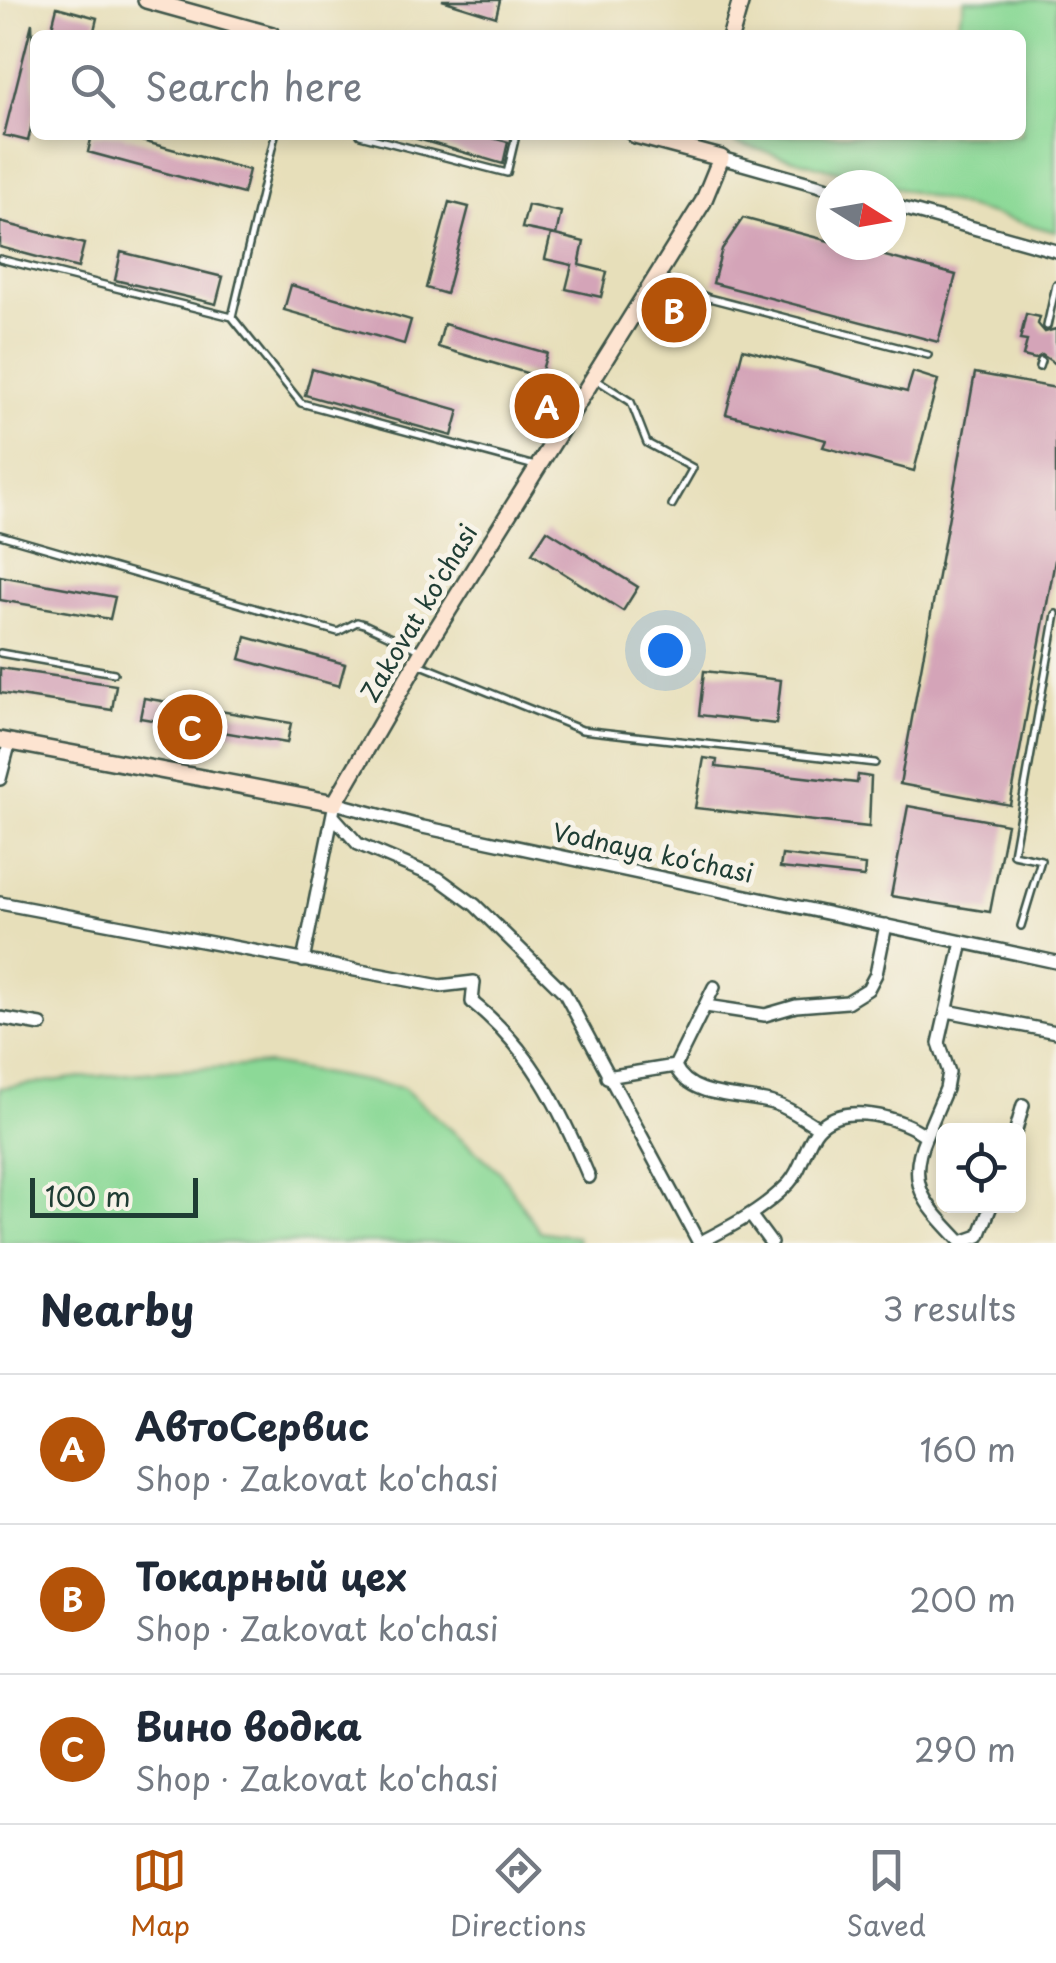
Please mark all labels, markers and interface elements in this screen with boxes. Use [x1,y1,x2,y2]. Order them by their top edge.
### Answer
search box [30,30,1026,140]
text: Search here [145,57,362,114]
icon: search [65,58,120,113]
north arrow [816,170,906,260]
pin: B [642,272,706,348]
pin: A [514,368,580,444]
street label: Zakovat ko'chasi [350,516,486,709]
your location [640,625,691,676]
pin: C [158,690,222,764]
street label: Vodnaya ko‘chasi [549,812,757,892]
map controls [936,1123,1026,1213]
button: locate [936,1123,1026,1213]
scale bar [30,1173,198,1218]
text: 100 m [45,1174,131,1217]
text: Nearby [40,1277,194,1340]
text: 3 results [882,1284,1016,1332]
text: АвтоСервис [135,1397,369,1454]
text: A [60,1425,85,1473]
text: 160 m [920,1425,1016,1473]
text: Shop · Zakovat ko'chasi [135,1454,499,1502]
text: Токарный цех [135,1547,407,1604]
text: B [62,1575,83,1623]
text: 200 m [909,1575,1016,1623]
text: Shop · Zakovat ko'chasi [135,1604,499,1652]
text: Вино водка [135,1697,362,1754]
text: C [60,1725,85,1773]
text: 290 m [914,1725,1016,1773]
text: Shop · Zakovat ko'chasi [135,1754,499,1802]
tab: Map [130,1843,190,1946]
tab: Directions [450,1843,586,1946]
tab: Saved [846,1843,926,1946]

